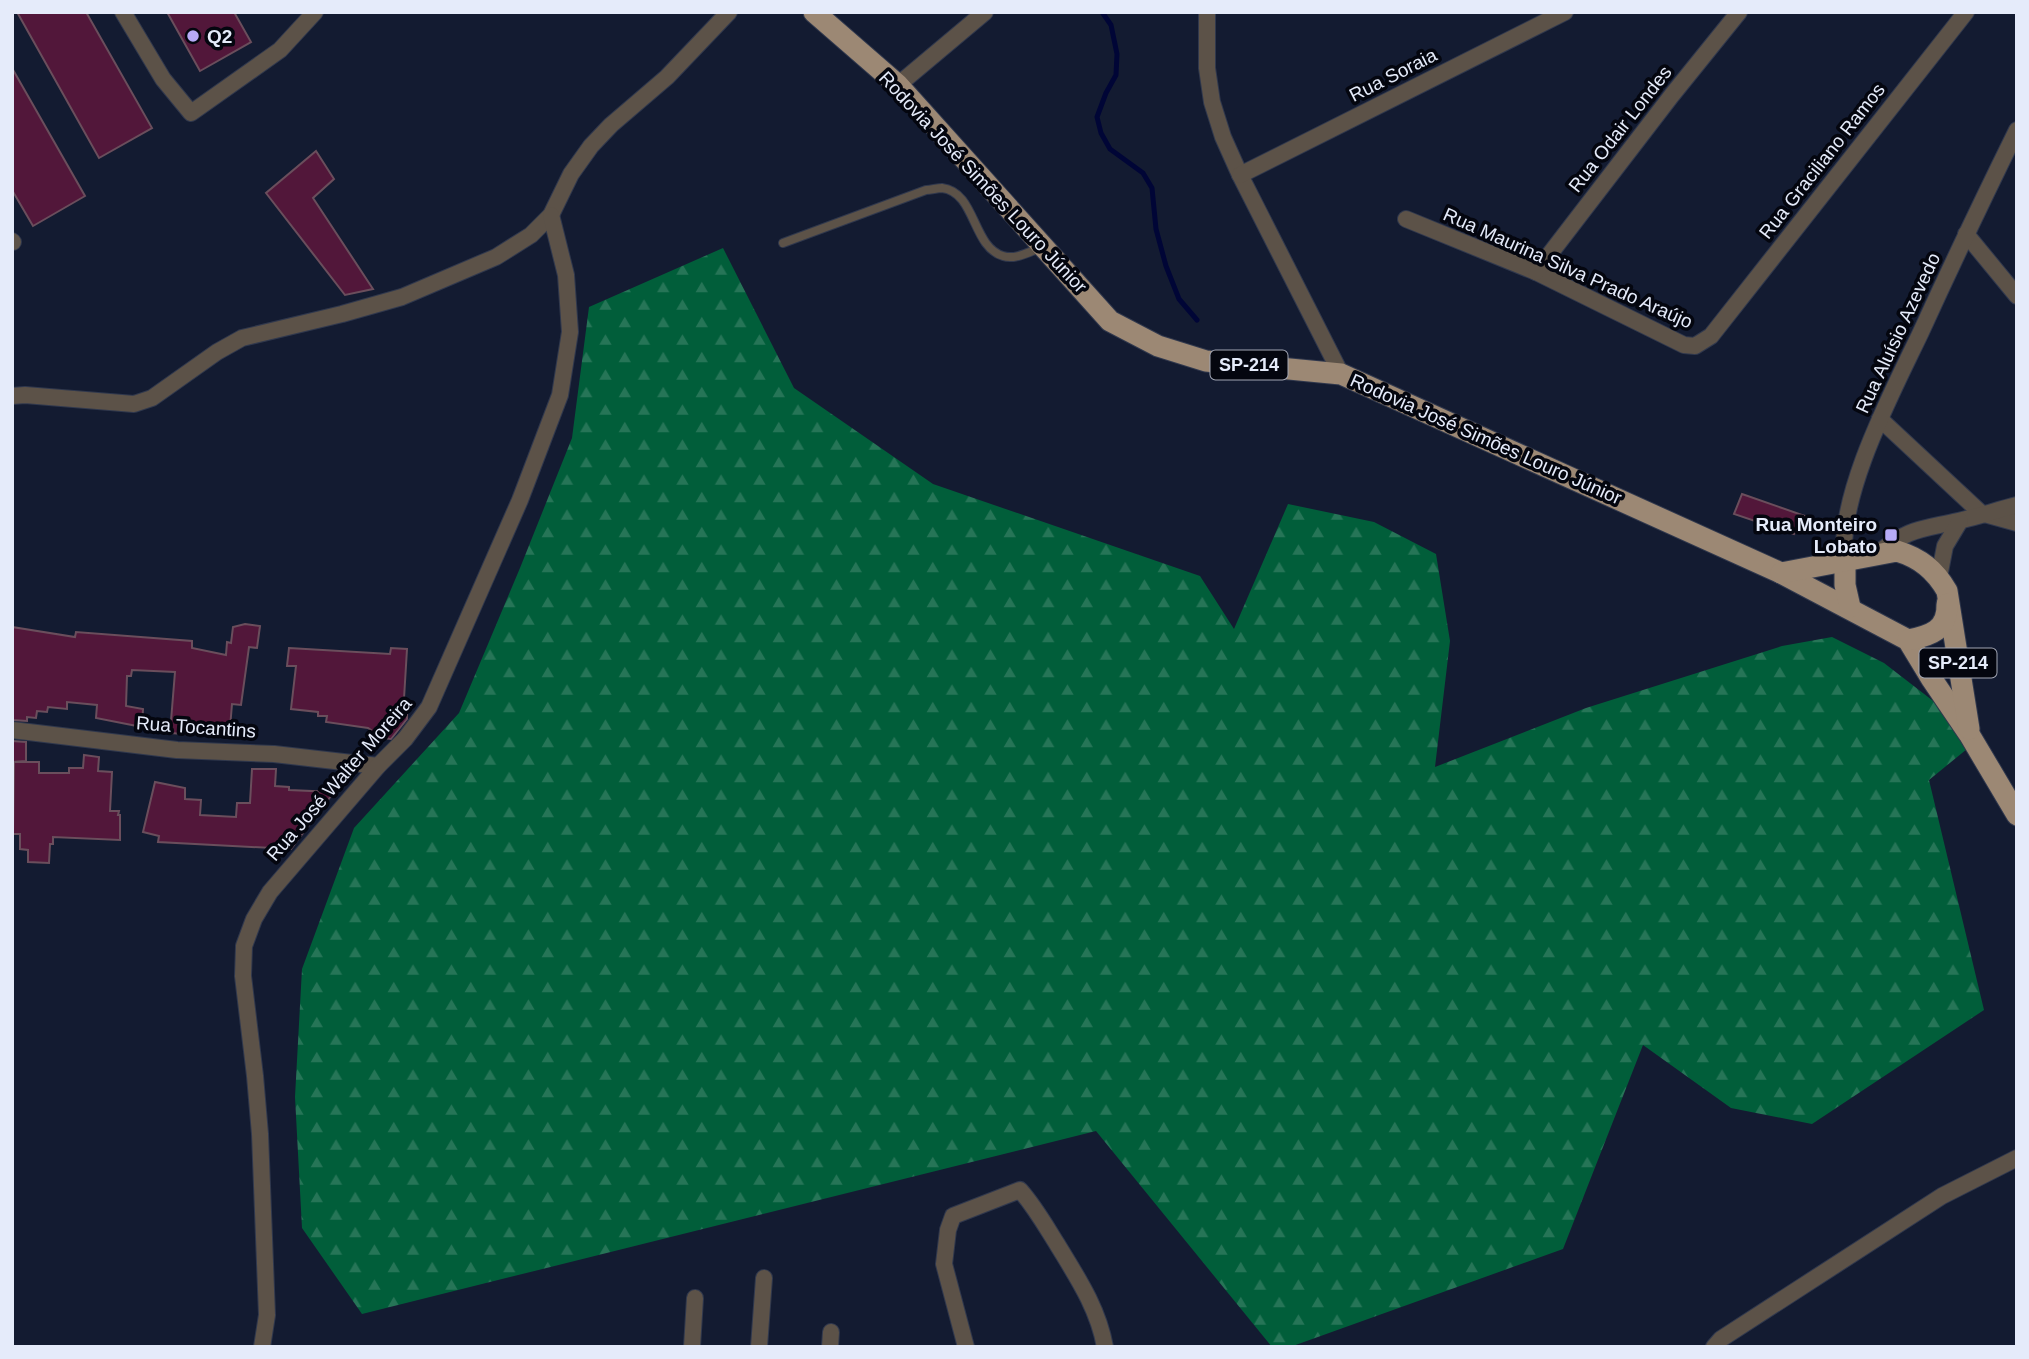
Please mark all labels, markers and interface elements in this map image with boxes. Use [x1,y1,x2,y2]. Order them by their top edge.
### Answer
place label: Q2 [207,26,232,47]
marker: Q2 [185,28,201,44]
street label: Rua Soraia [1346,44,1440,106]
street label: Rua Odair Londes [1564,62,1676,196]
street label: Rodovia José Simões Louro Júnior [875,67,1092,297]
street label: Rua Graciliano Ramos [1755,79,1889,243]
street label: Rua Maurina Silva Prado Araújo [1440,203,1696,333]
street label: Rua Aluísio Azevedo [1852,250,1944,416]
road number: SP-214 [1210,351,1288,380]
street label: Rodovia José Simões Louro Júnior [1347,369,1625,509]
place label: Rua Monteiro Lobato [1756,514,1877,557]
marker: Rua Monteiro Lobato [1883,527,1899,543]
road number: SP-214 [1920,648,1996,678]
street label: Rua José Walter Moreira [262,693,416,865]
street label: Rua Tocantins [135,712,257,742]

